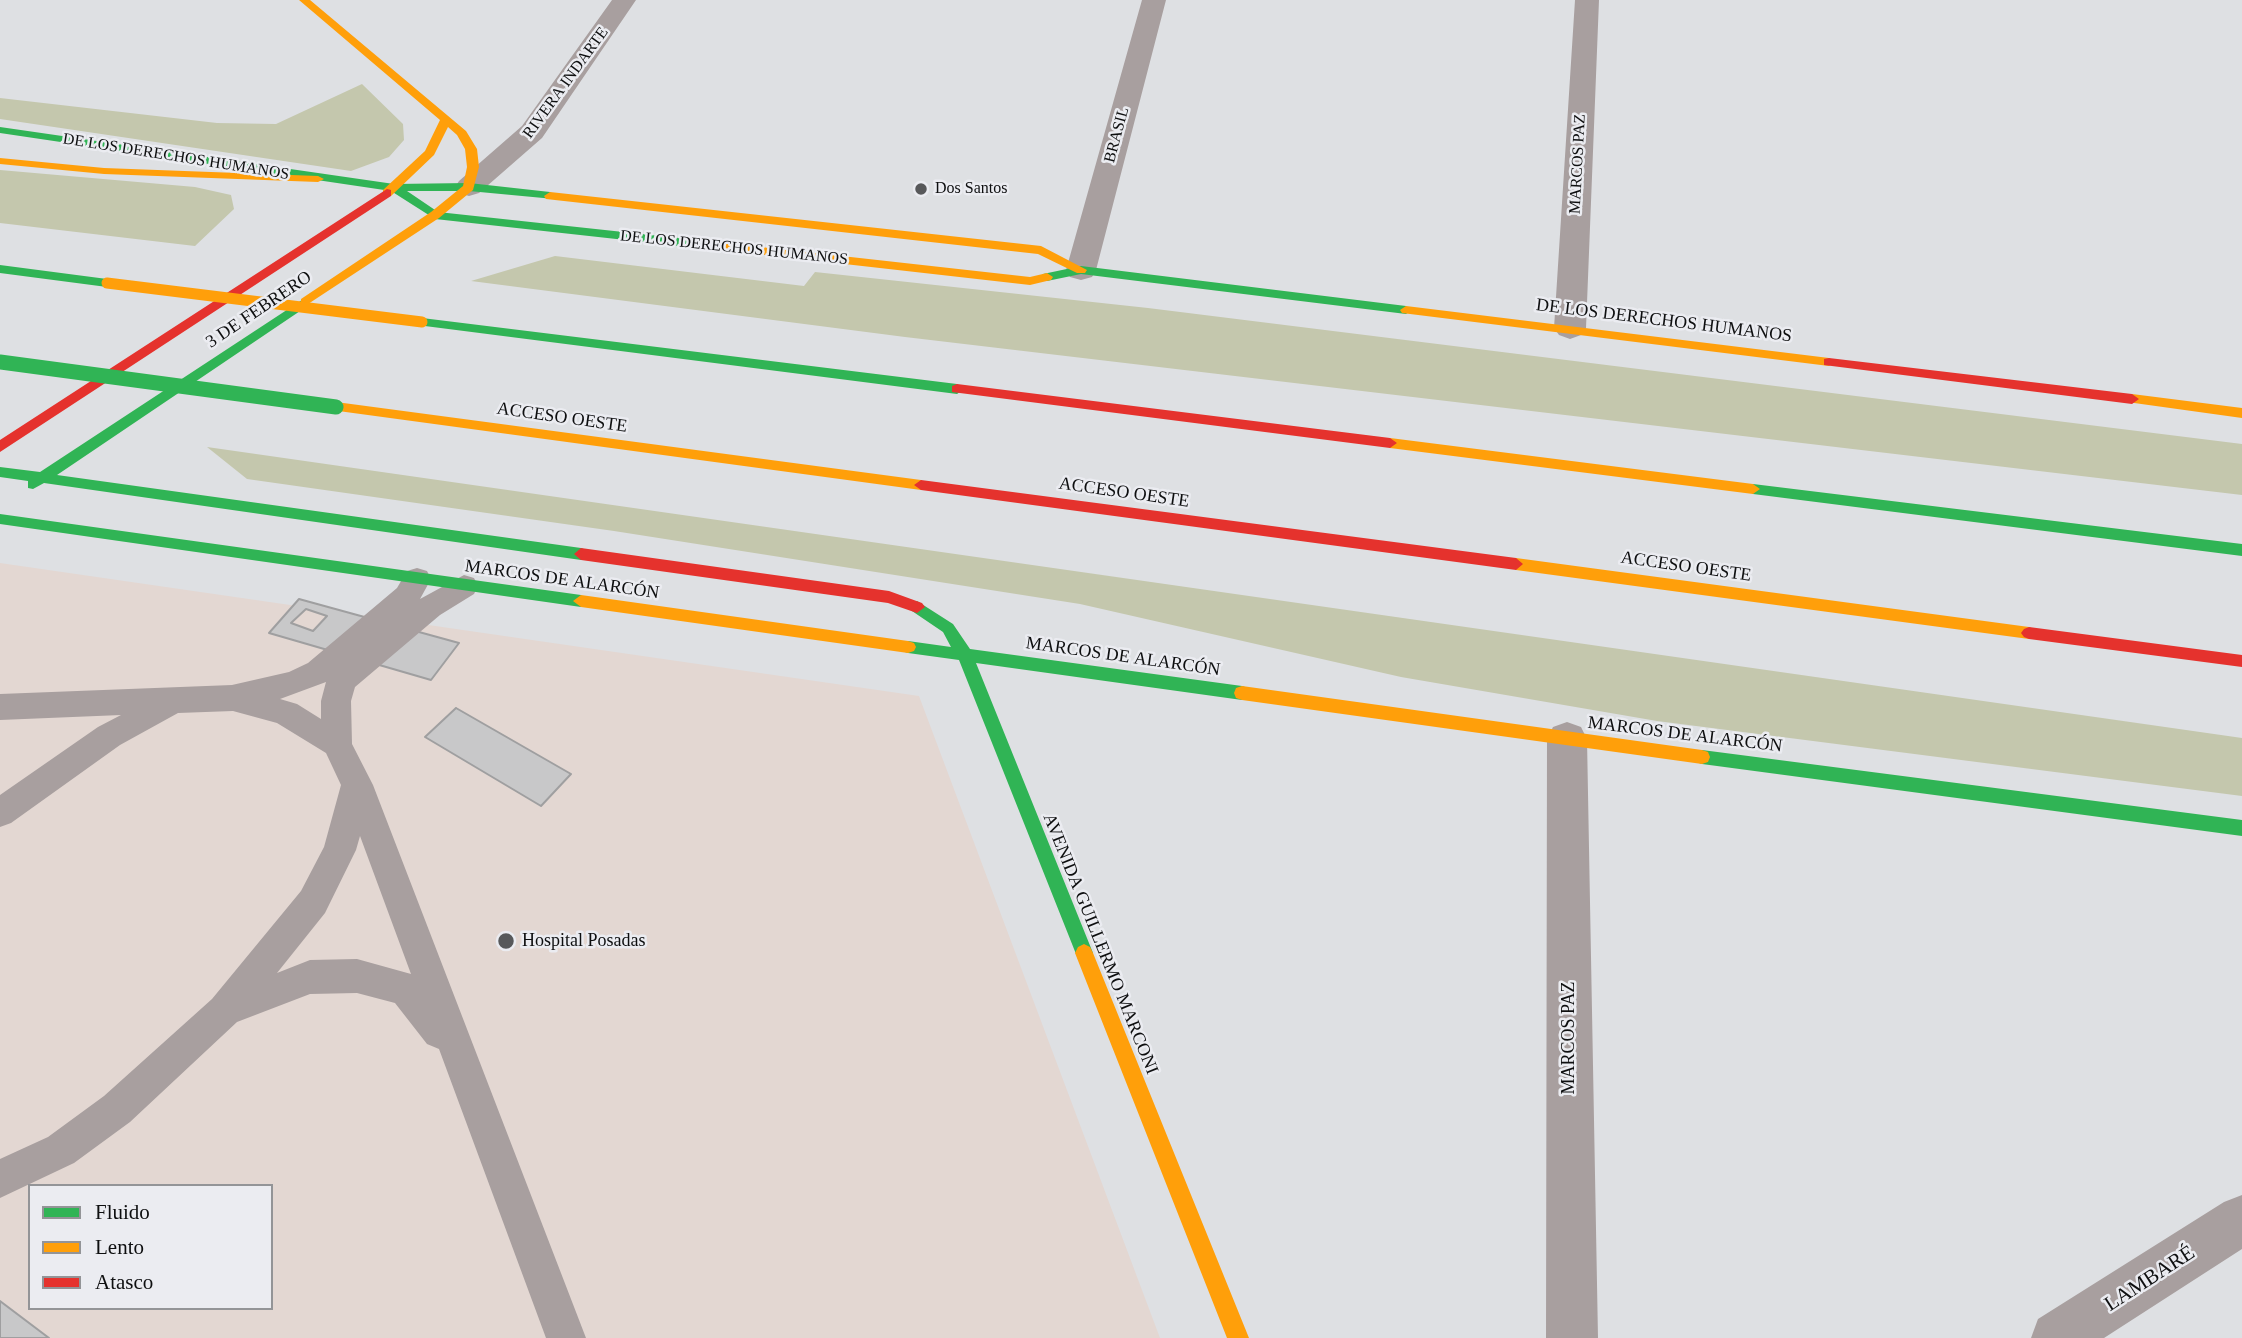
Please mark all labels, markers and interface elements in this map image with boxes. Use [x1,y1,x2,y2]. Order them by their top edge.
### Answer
street label: RIVERA INDARTE [519,24,613,142]
street label: BRASIL [1100,105,1134,165]
street label: MARCOS PAZ [1566,113,1590,215]
street label: DE LOS DERECHOS HUMANOS [61,130,291,184]
place label: Dos Santos [935,179,1007,199]
marker: Dos Santos [913,181,929,197]
street label: DE LOS DERECHOS HUMANOS [619,226,849,270]
street label: 3 DE FEBRERO [202,267,316,353]
street label: DE LOS DERECHOS HUMANOS [1535,295,1793,347]
street label: ACCESO OESTE [495,398,629,438]
street label: ACCESO OESTE [1057,473,1191,513]
street label: ACCESO OESTE [1619,547,1753,587]
street label: MARCOS DE ALARCÓN [463,556,661,604]
street label: MARCOS DE ALARCÓN [1024,633,1222,681]
street label: MARCOS DE ALARCÓN [1586,712,1784,758]
street label: AVENIDA GUILLERMO MARCONI [1038,810,1162,1078]
place label: Hospital Posadas [522,930,645,952]
marker: Hospital Posadas [496,931,516,951]
street label: MARCOS PAZ [1558,982,1580,1094]
legend [28,1184,273,1310]
text: Fluido [95,1200,150,1224]
text: Lento [95,1235,144,1259]
street label: LAMBARÉ [2100,1240,2200,1318]
text: Atasco [95,1270,153,1294]

